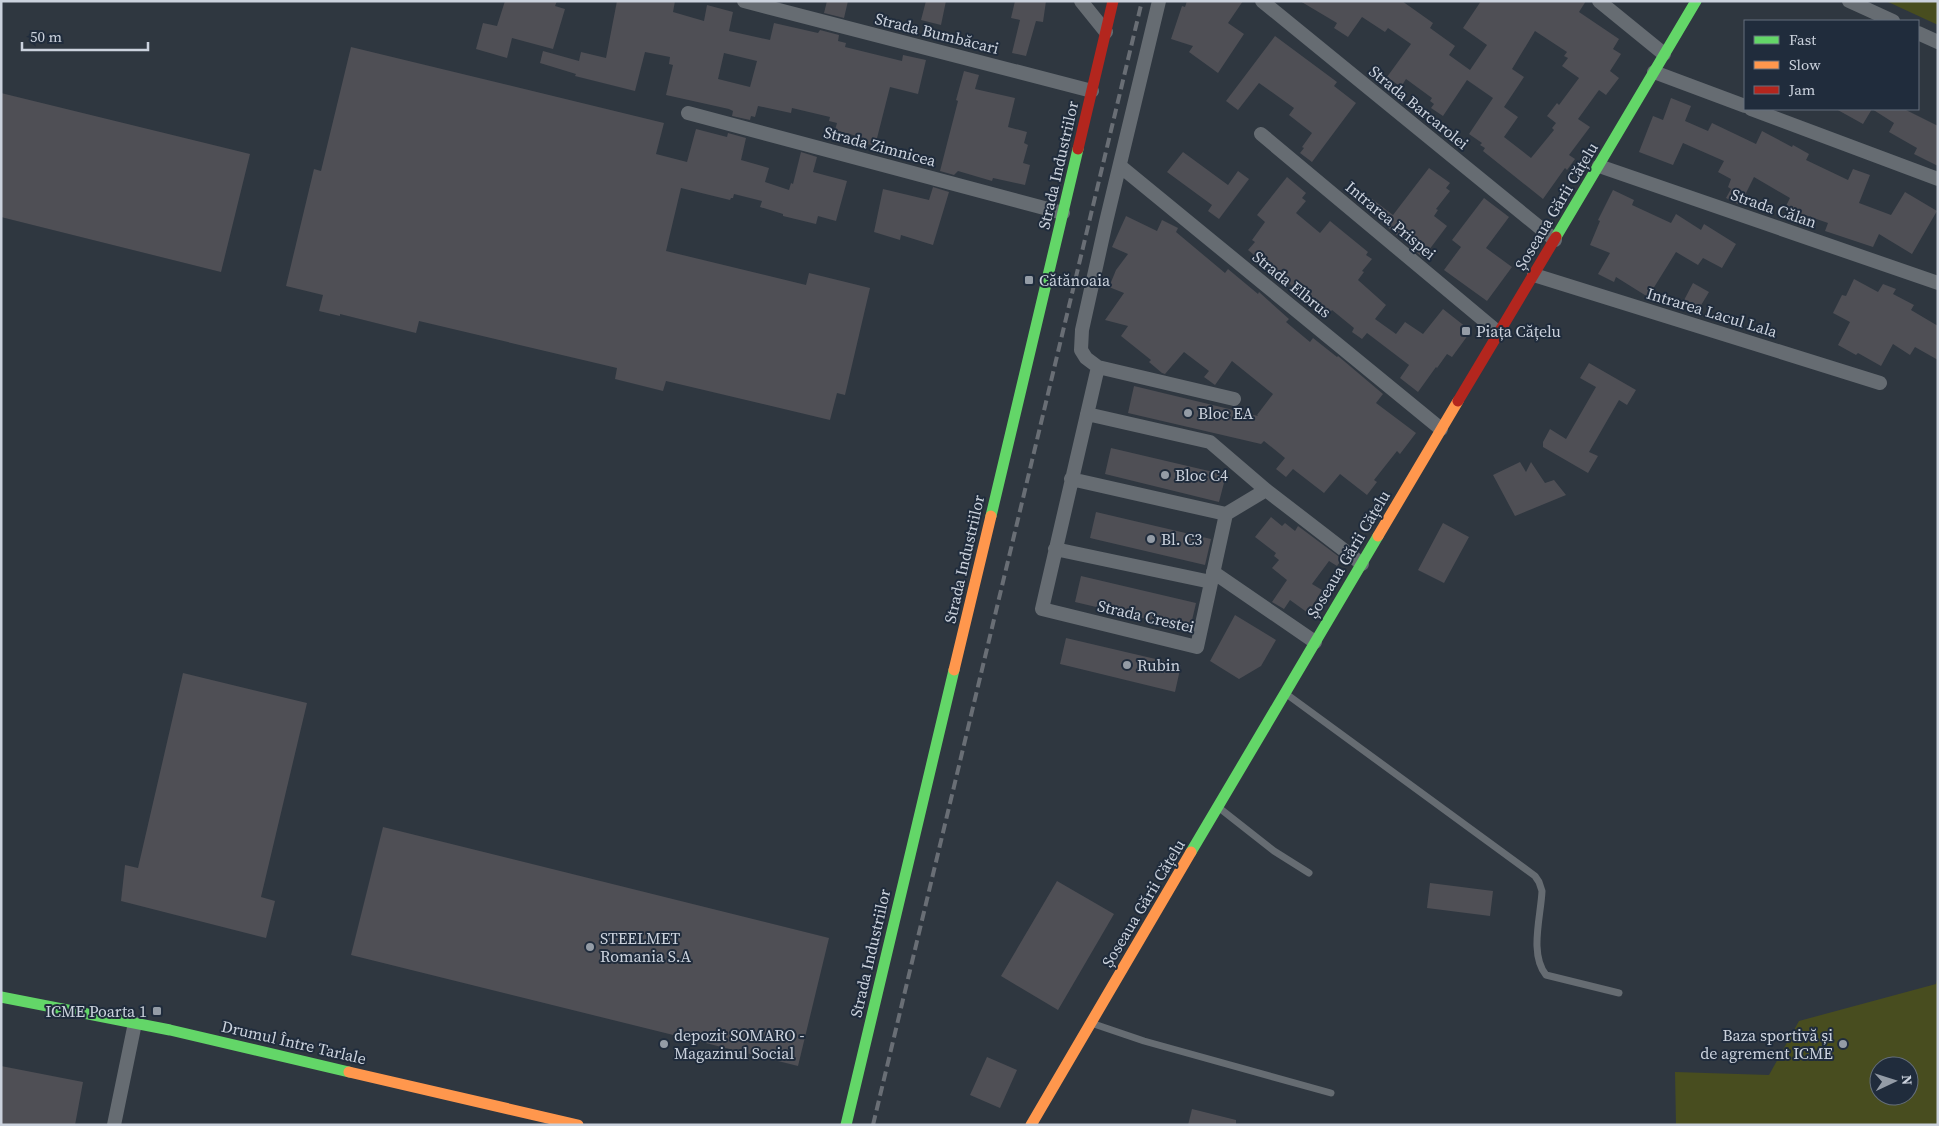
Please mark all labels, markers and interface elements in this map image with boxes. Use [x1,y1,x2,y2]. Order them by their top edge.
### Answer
street label: Strada Bumbăcari [873,7,1002,59]
scale bar [22,20,149,52]
legend [1744,20,1919,110]
text: 50 m [30,26,62,47]
text: Fast [1789,29,1816,50]
text: Slow [1789,54,1821,75]
street label: Strada Barcarolei [1365,60,1474,154]
text: Jam [1788,79,1816,100]
street label: Strada Industriilor [1033,98,1084,231]
street label: Strada Zimnicea [822,120,939,172]
street label: Șoseaua Gării Cățelu [1509,138,1603,274]
street label: Intrarea Prispei [1341,176,1441,264]
street label: Strada Călan [1728,183,1820,233]
street label: Strada Elbrus [1248,245,1336,323]
place label: Cătănoaia [1039,269,1111,291]
marker: Cătănoaia [1023,274,1035,286]
street label: Intrarea Lacul Lala [1644,282,1781,343]
place label: Piața Cățelu [1476,320,1561,342]
marker: Piața Cățelu [1460,325,1472,337]
place label: Bloc EA [1198,402,1254,424]
marker: Bloc EA [1182,407,1194,419]
place label: Bloc C4 [1175,464,1228,486]
marker: Bloc C4 [1159,469,1171,481]
street label: Șoseaua Gării Cățelu [1301,486,1395,622]
street label: Strada Industriilor [939,492,990,625]
place label: Bl. C3 [1161,528,1202,550]
marker: Bl. C3 [1145,533,1157,545]
street label: Strada Crestei [1095,594,1197,638]
place label: Rubin [1137,654,1181,676]
marker: Rubin [1121,659,1133,671]
street label: Șoseaua Gării Cățelu [1096,835,1190,971]
street label: Strada Industriilor [845,886,896,1019]
place label: STEELMET Romania S.A [600,927,692,967]
marker: STEELMET Romania S.A [584,941,596,953]
place label: ICME Poarta 1 [45,1000,147,1022]
marker: ICME Poarta 1 [151,1005,163,1017]
street label: Drumul Între Tarlale [219,1015,369,1069]
place label: depozit SOMARO - Magazinul Social [674,1024,804,1064]
place label: Baza sportivă și de agrement ICME [1700,1024,1833,1064]
marker: depozit SOMARO - Magazinul Social [658,1038,670,1050]
marker: Baza sportivă și de agrement ICME [1837,1038,1849,1050]
north arrow [1869,1056,1919,1106]
text: N [1897,1074,1917,1086]

